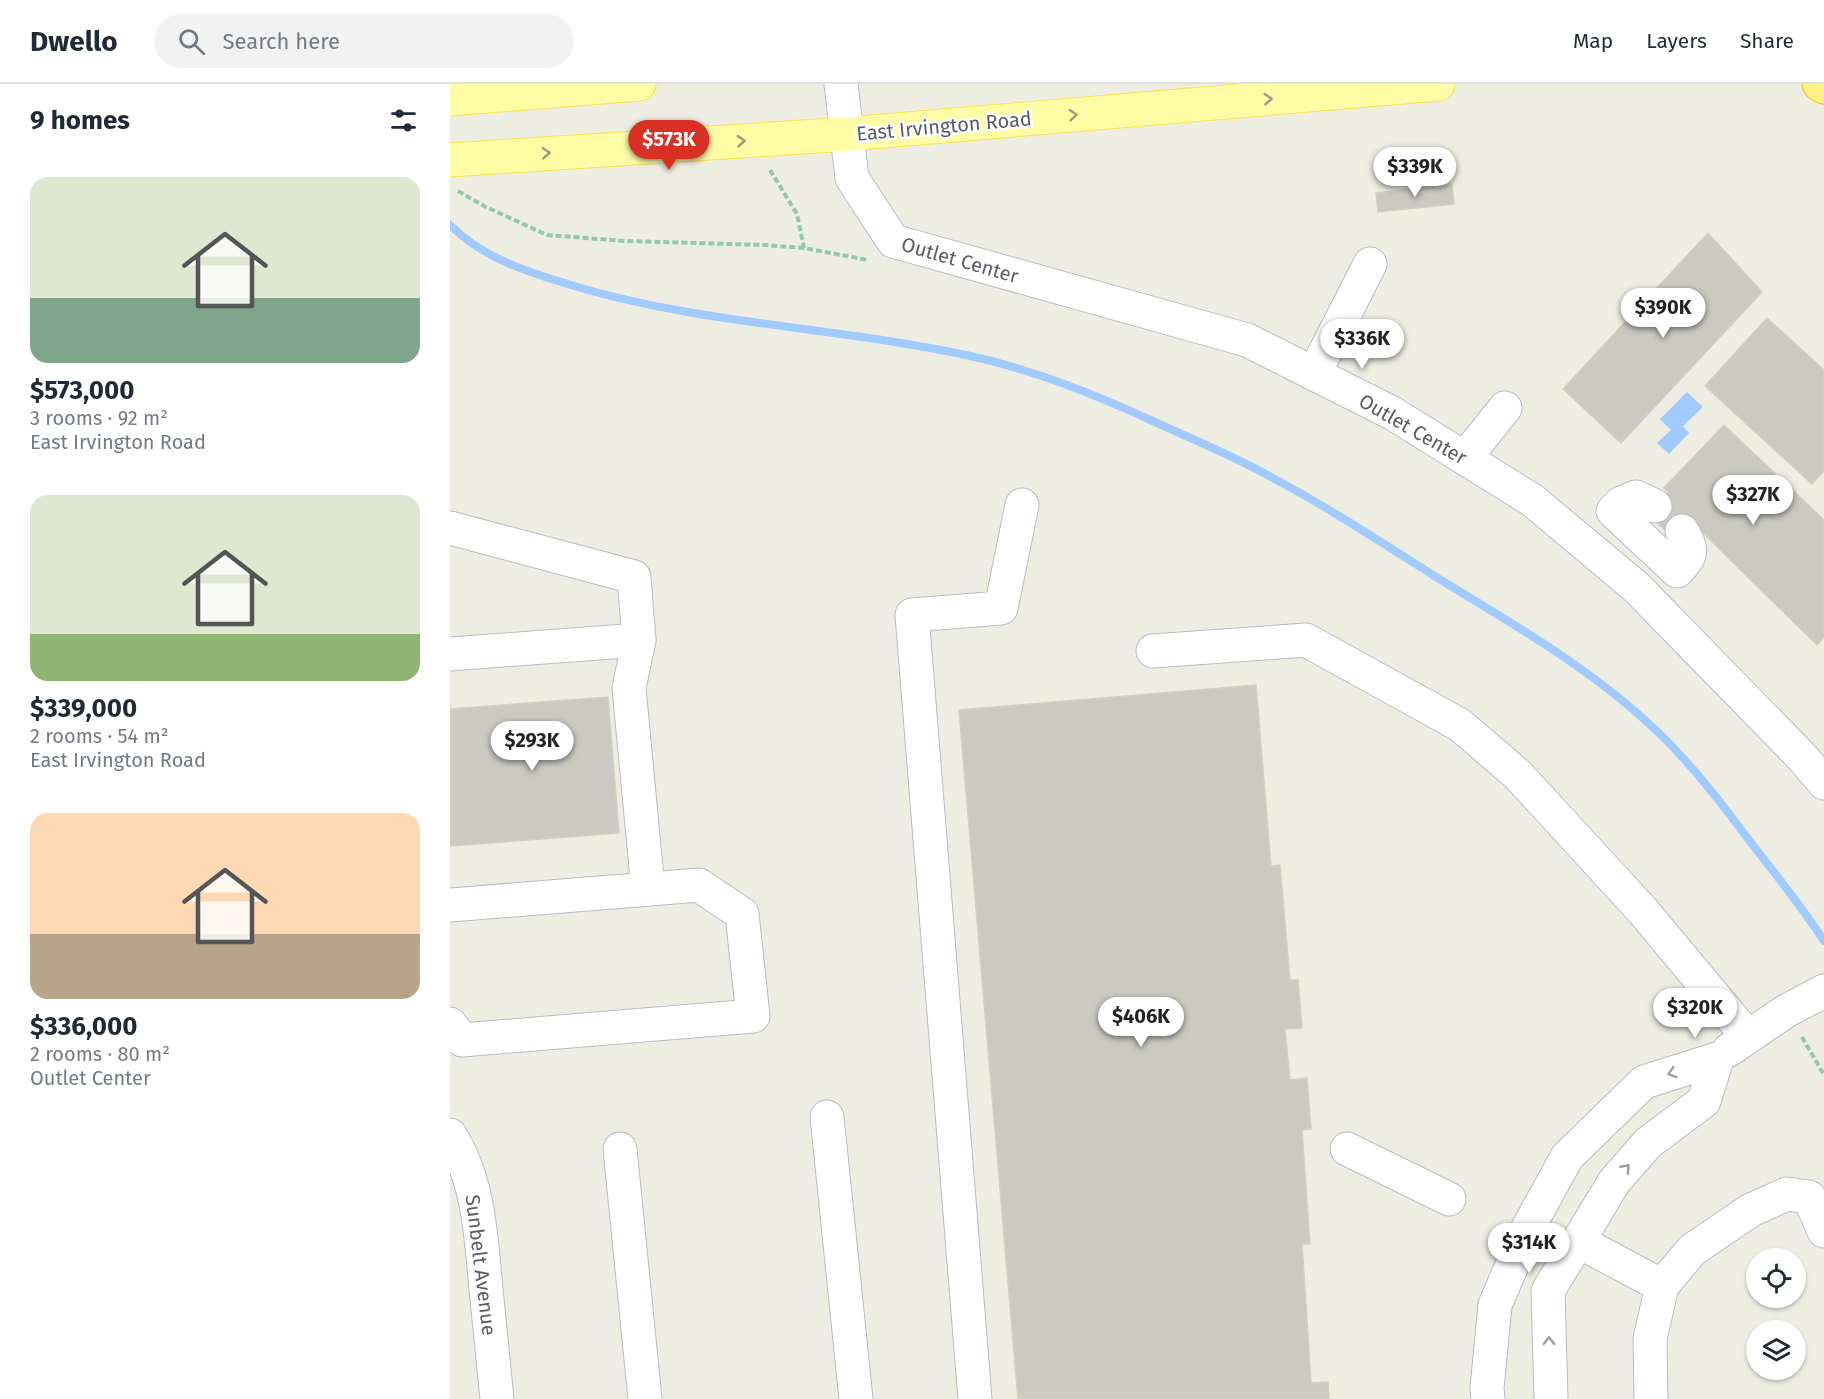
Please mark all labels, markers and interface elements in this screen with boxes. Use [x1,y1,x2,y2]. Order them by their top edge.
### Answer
search box [154,14,574,68]
text: Dwello [30,25,118,58]
icon: search [175,25,208,58]
text: Search here [223,28,340,55]
text: Map [1573,28,1613,54]
text: Layers [1646,28,1707,54]
text: Share [1740,28,1794,54]
one-way arrow [1263,92,1272,105]
icon: filters [387,104,420,137]
text: 9 homes [30,105,130,136]
street label: East Irvington Road [855,106,1033,146]
one-way arrow [1069,109,1078,122]
pin: $573K [627,120,711,171]
text: $573K [642,127,696,151]
one-way arrow [736,135,745,148]
one-way arrow [542,147,551,160]
pin: $339K [1373,147,1457,198]
text: $339K [1387,154,1443,178]
icon: home [171,216,279,324]
street label: Outlet Center [899,232,1022,288]
pin: $390K [1621,288,1705,339]
text: $390K [1635,295,1691,319]
pin: $336K [1320,319,1404,370]
text: $336K [1334,326,1390,350]
text: $573,000 [30,375,135,406]
street label: Outlet Center [1355,388,1471,470]
text: 3 rooms · 92 m² [30,406,168,430]
text: East Irvington Road [30,430,206,454]
pin: $327K [1711,475,1795,526]
text: $327K [1726,482,1780,506]
icon: home [171,534,279,642]
text: $339,000 [30,693,137,724]
pin: $293K [490,721,574,772]
text: 2 rooms · 54 m² [30,724,169,748]
text: $293K [505,728,559,752]
text: East Irvington Road [30,748,206,772]
icon: home [171,852,279,960]
pin: $320K [1653,988,1737,1039]
text: $320K [1667,995,1723,1019]
pin: $406K [1099,997,1183,1048]
text: $406K [1112,1004,1170,1028]
text: $336,000 [30,1011,137,1042]
text: 2 rooms · 80 m² [30,1042,170,1066]
text: Outlet Center [30,1066,151,1090]
one-way arrow [1667,1066,1678,1078]
one-way arrow [1619,1164,1630,1175]
street label: Sunbelt Avenue [460,1193,502,1337]
pin: $314K [1487,1223,1571,1274]
text: $314K [1502,1230,1556,1254]
map controls [1746,1248,1806,1380]
button: locate [1746,1248,1806,1308]
button: layers [1746,1320,1806,1380]
one-way arrow [1543,1336,1556,1345]

